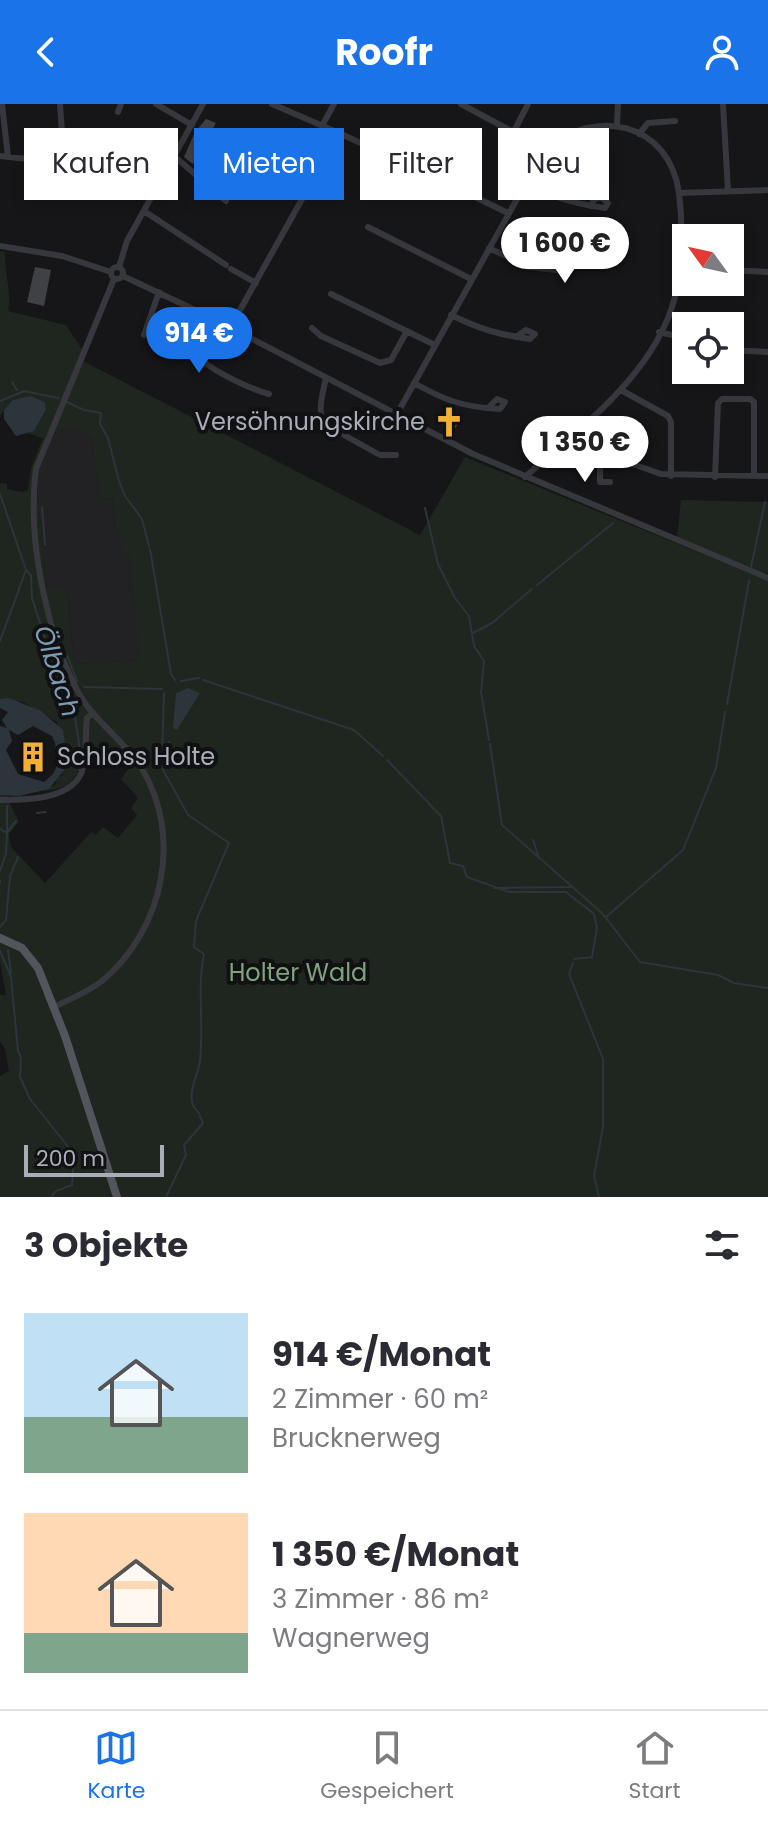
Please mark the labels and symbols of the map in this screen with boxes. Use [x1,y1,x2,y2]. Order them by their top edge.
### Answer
pin: 1 600 € [491,217,639,285]
north arrow [672,224,744,296]
pin: 914 € [143,307,255,375]
place label: Versöhnungskirche [195,405,425,438]
church icon: Versöhnungskirche [432,405,466,439]
pin: 1 350 € [511,416,659,484]
water label: Ölbach [25,621,89,721]
building icon: Schloss Holte [16,740,50,774]
place label: Schloss Holte [57,740,215,773]
park label: Holter Wald [229,956,367,989]
scale bar [24,1141,164,1177]

